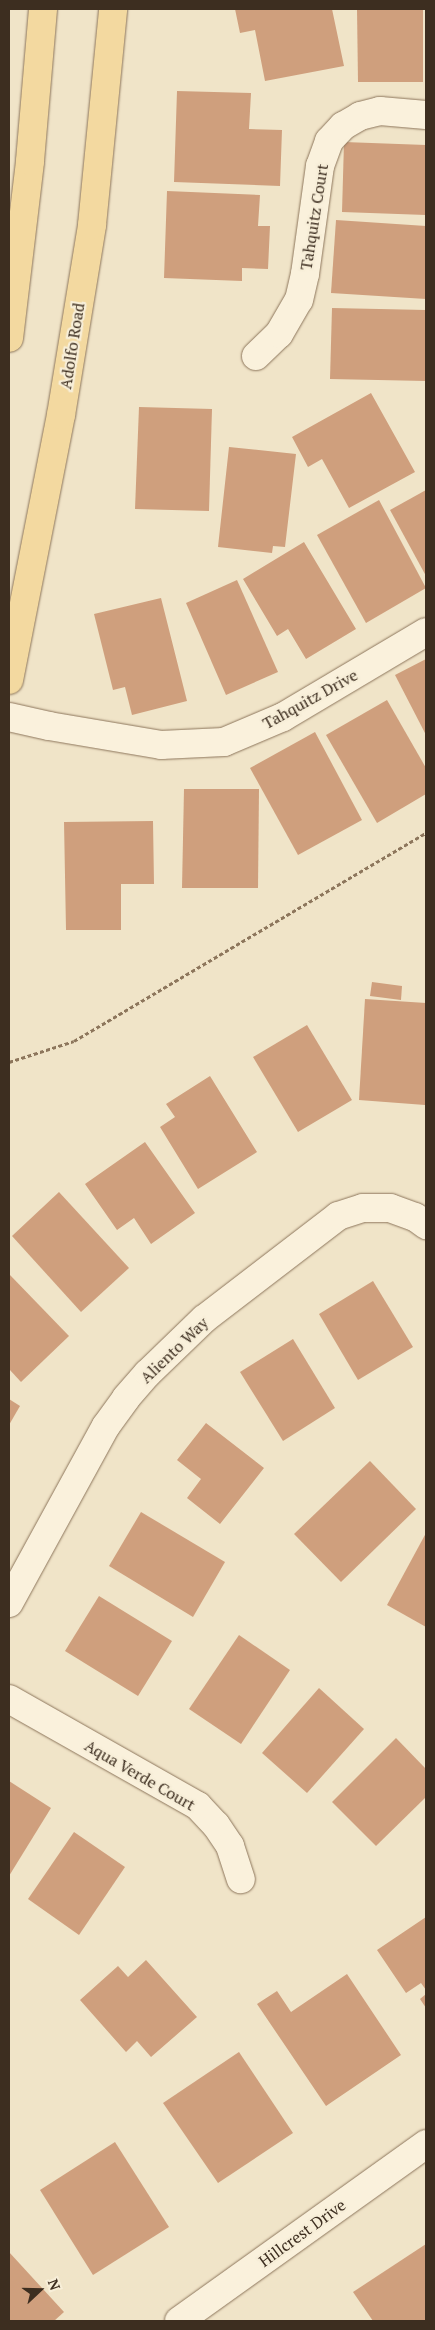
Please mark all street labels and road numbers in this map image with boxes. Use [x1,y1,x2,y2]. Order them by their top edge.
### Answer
street label: Tahquitz Court [296,163,332,271]
street label: Adolfo Road [56,301,88,391]
street label: Tahquitz Drive [259,665,361,733]
street label: Aliento Way [136,1313,212,1387]
street label: Aqua Verde Court [81,1735,199,1815]
street label: Hillcrest Drive [255,2195,349,2271]

